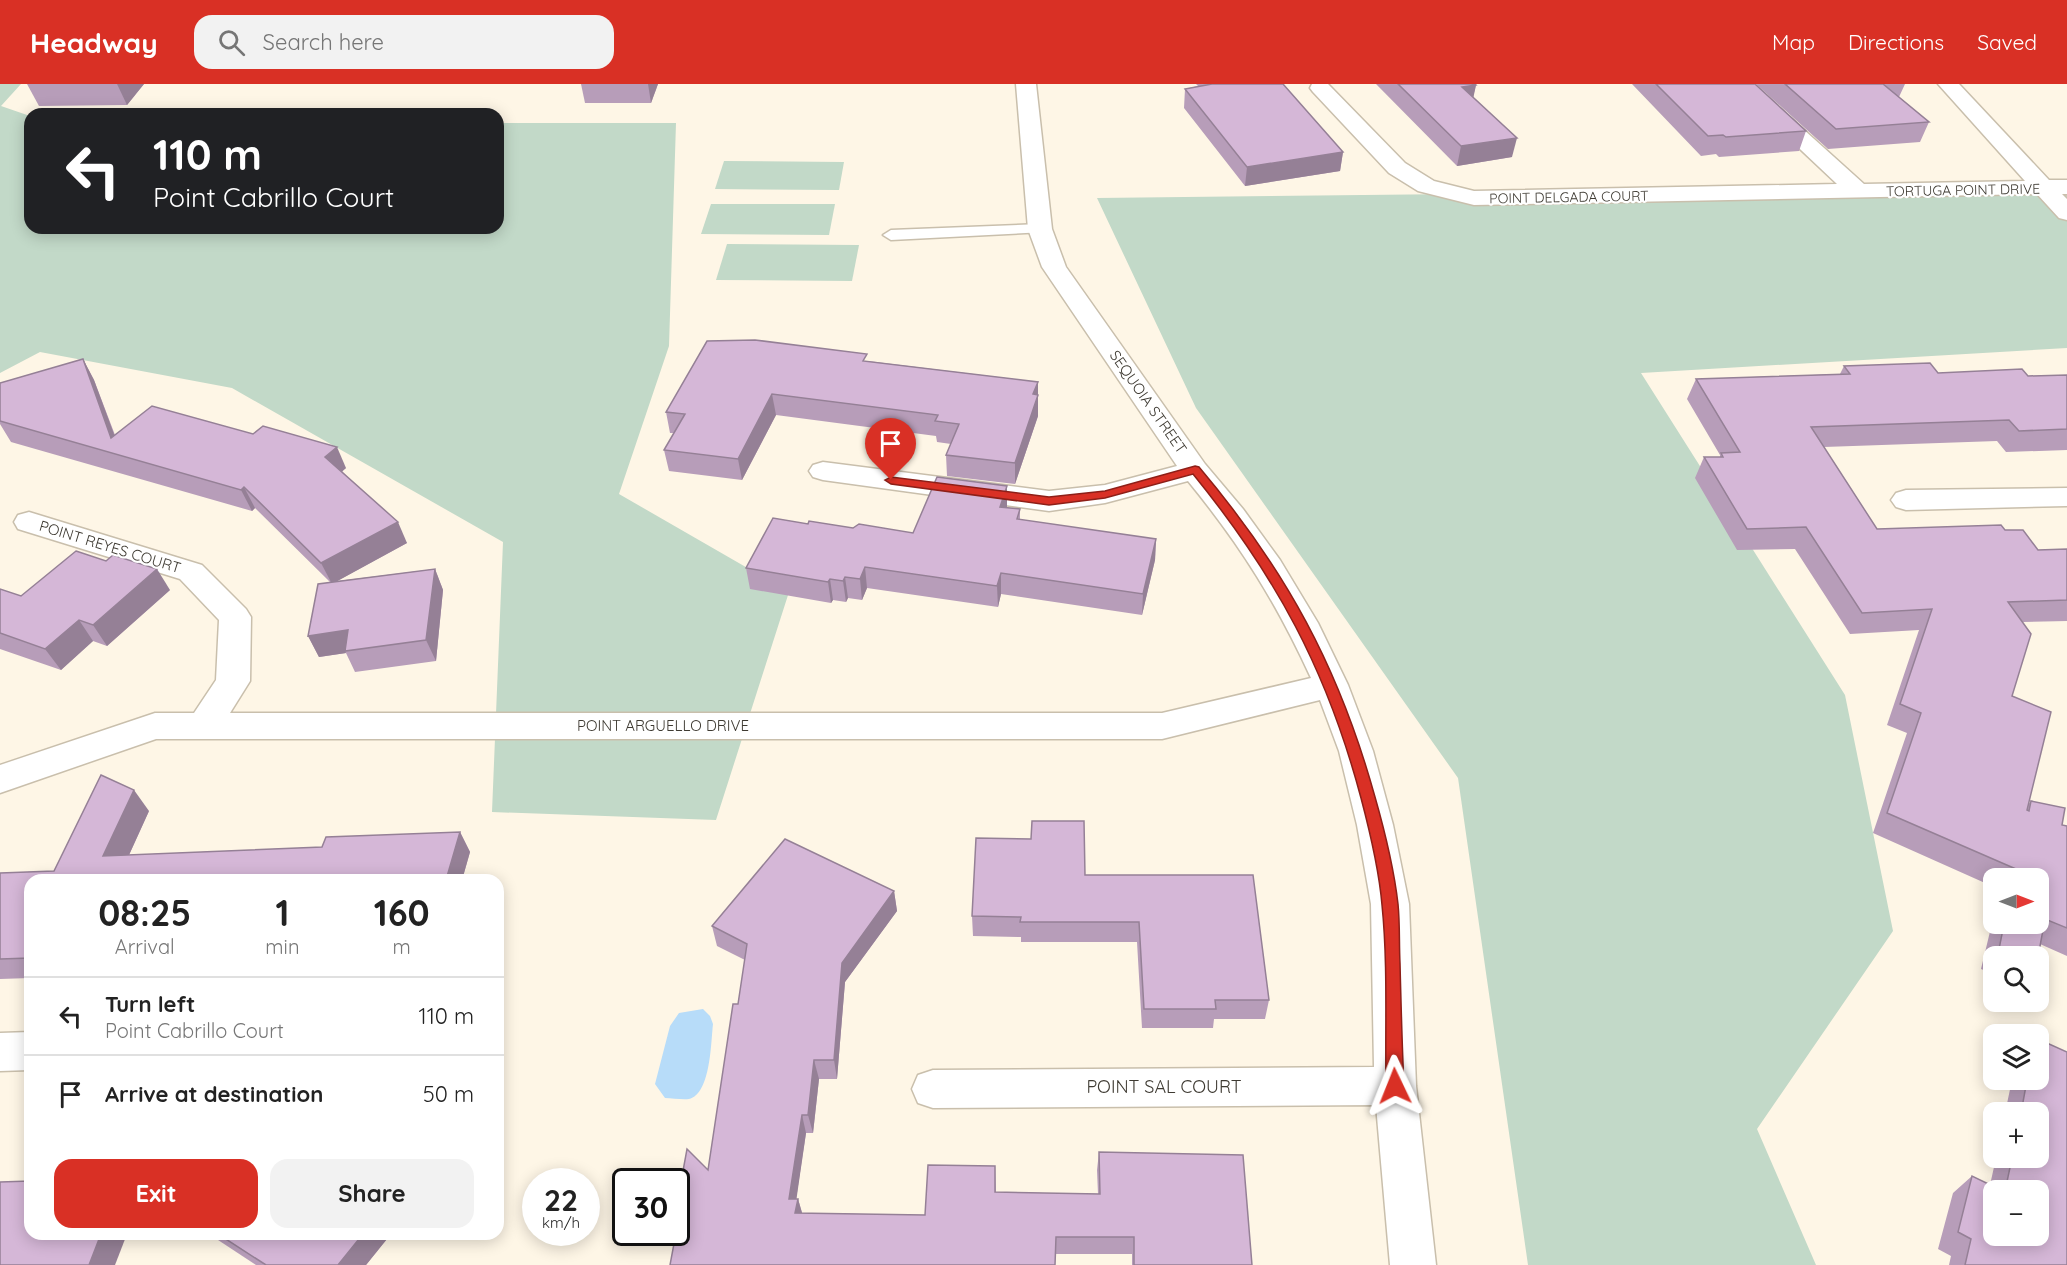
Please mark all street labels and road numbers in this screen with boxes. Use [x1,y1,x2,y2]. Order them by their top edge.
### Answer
street label: TORTUGA POINT DRIVE [1886,180,2040,200]
street label: POINT DELGADA COURT [1489,187,1649,207]
street label: SEQUOIA STREET [1106,346,1191,457]
street label: POINT REYES COURT [37,516,183,577]
street label: POINT ARGUELLO DRIVE [577,716,749,735]
street label: POINT SAL COURT [1086,1075,1242,1098]

